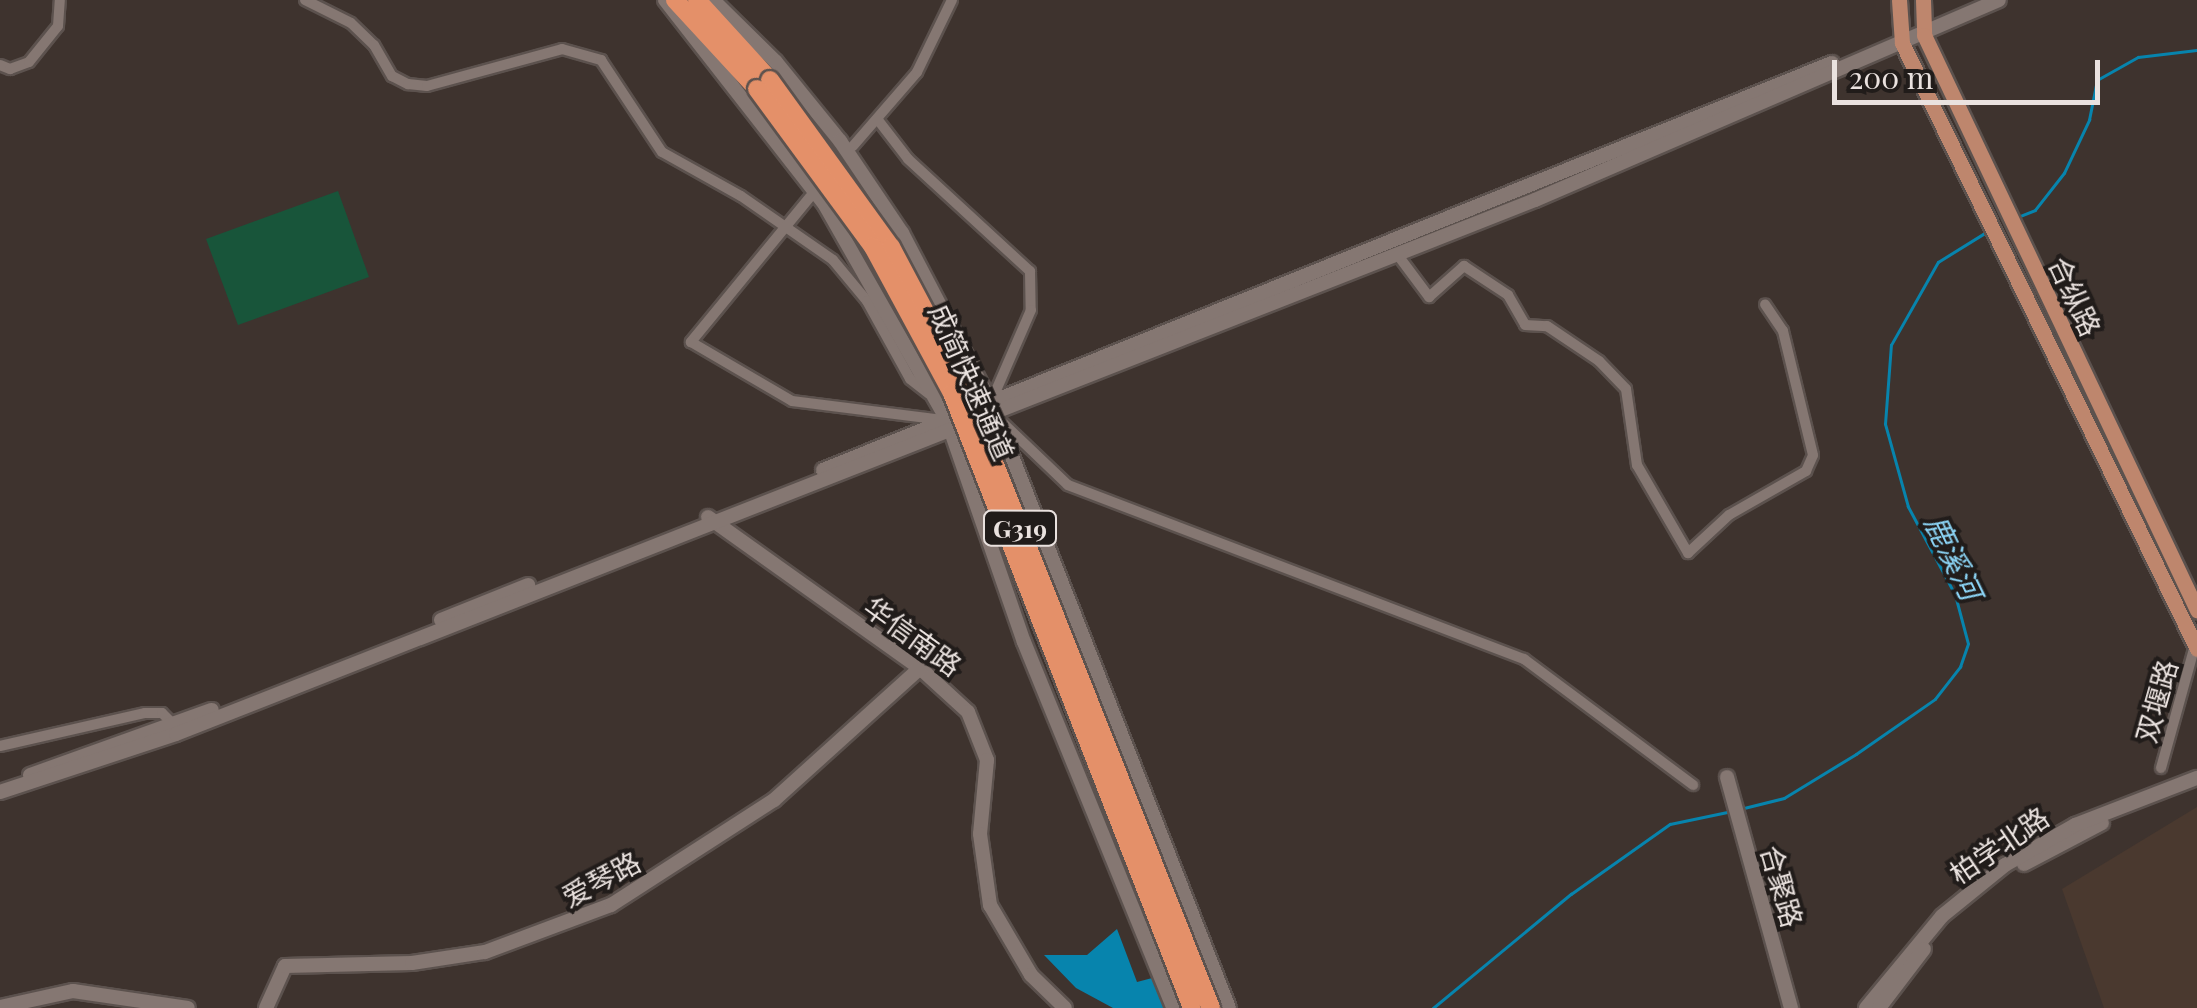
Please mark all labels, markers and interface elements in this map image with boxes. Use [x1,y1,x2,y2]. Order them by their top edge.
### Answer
scale bar [1837,40,2104,102]
text: 200 m [1849,57,1933,97]
street label: 合纵路 [2042,251,2108,341]
street label: 成简快速通道 [922,298,1022,466]
road number: G319 [982,508,1058,548]
water label: 鹿溪河 [1918,509,1990,605]
street label: 华信南路 [858,589,968,683]
street label: 双堰路 [2128,656,2184,746]
street label: 柏学北路 [1943,800,2055,890]
street label: 合聚路 [1754,841,1810,931]
street label: 爱琴路 [556,844,646,914]

